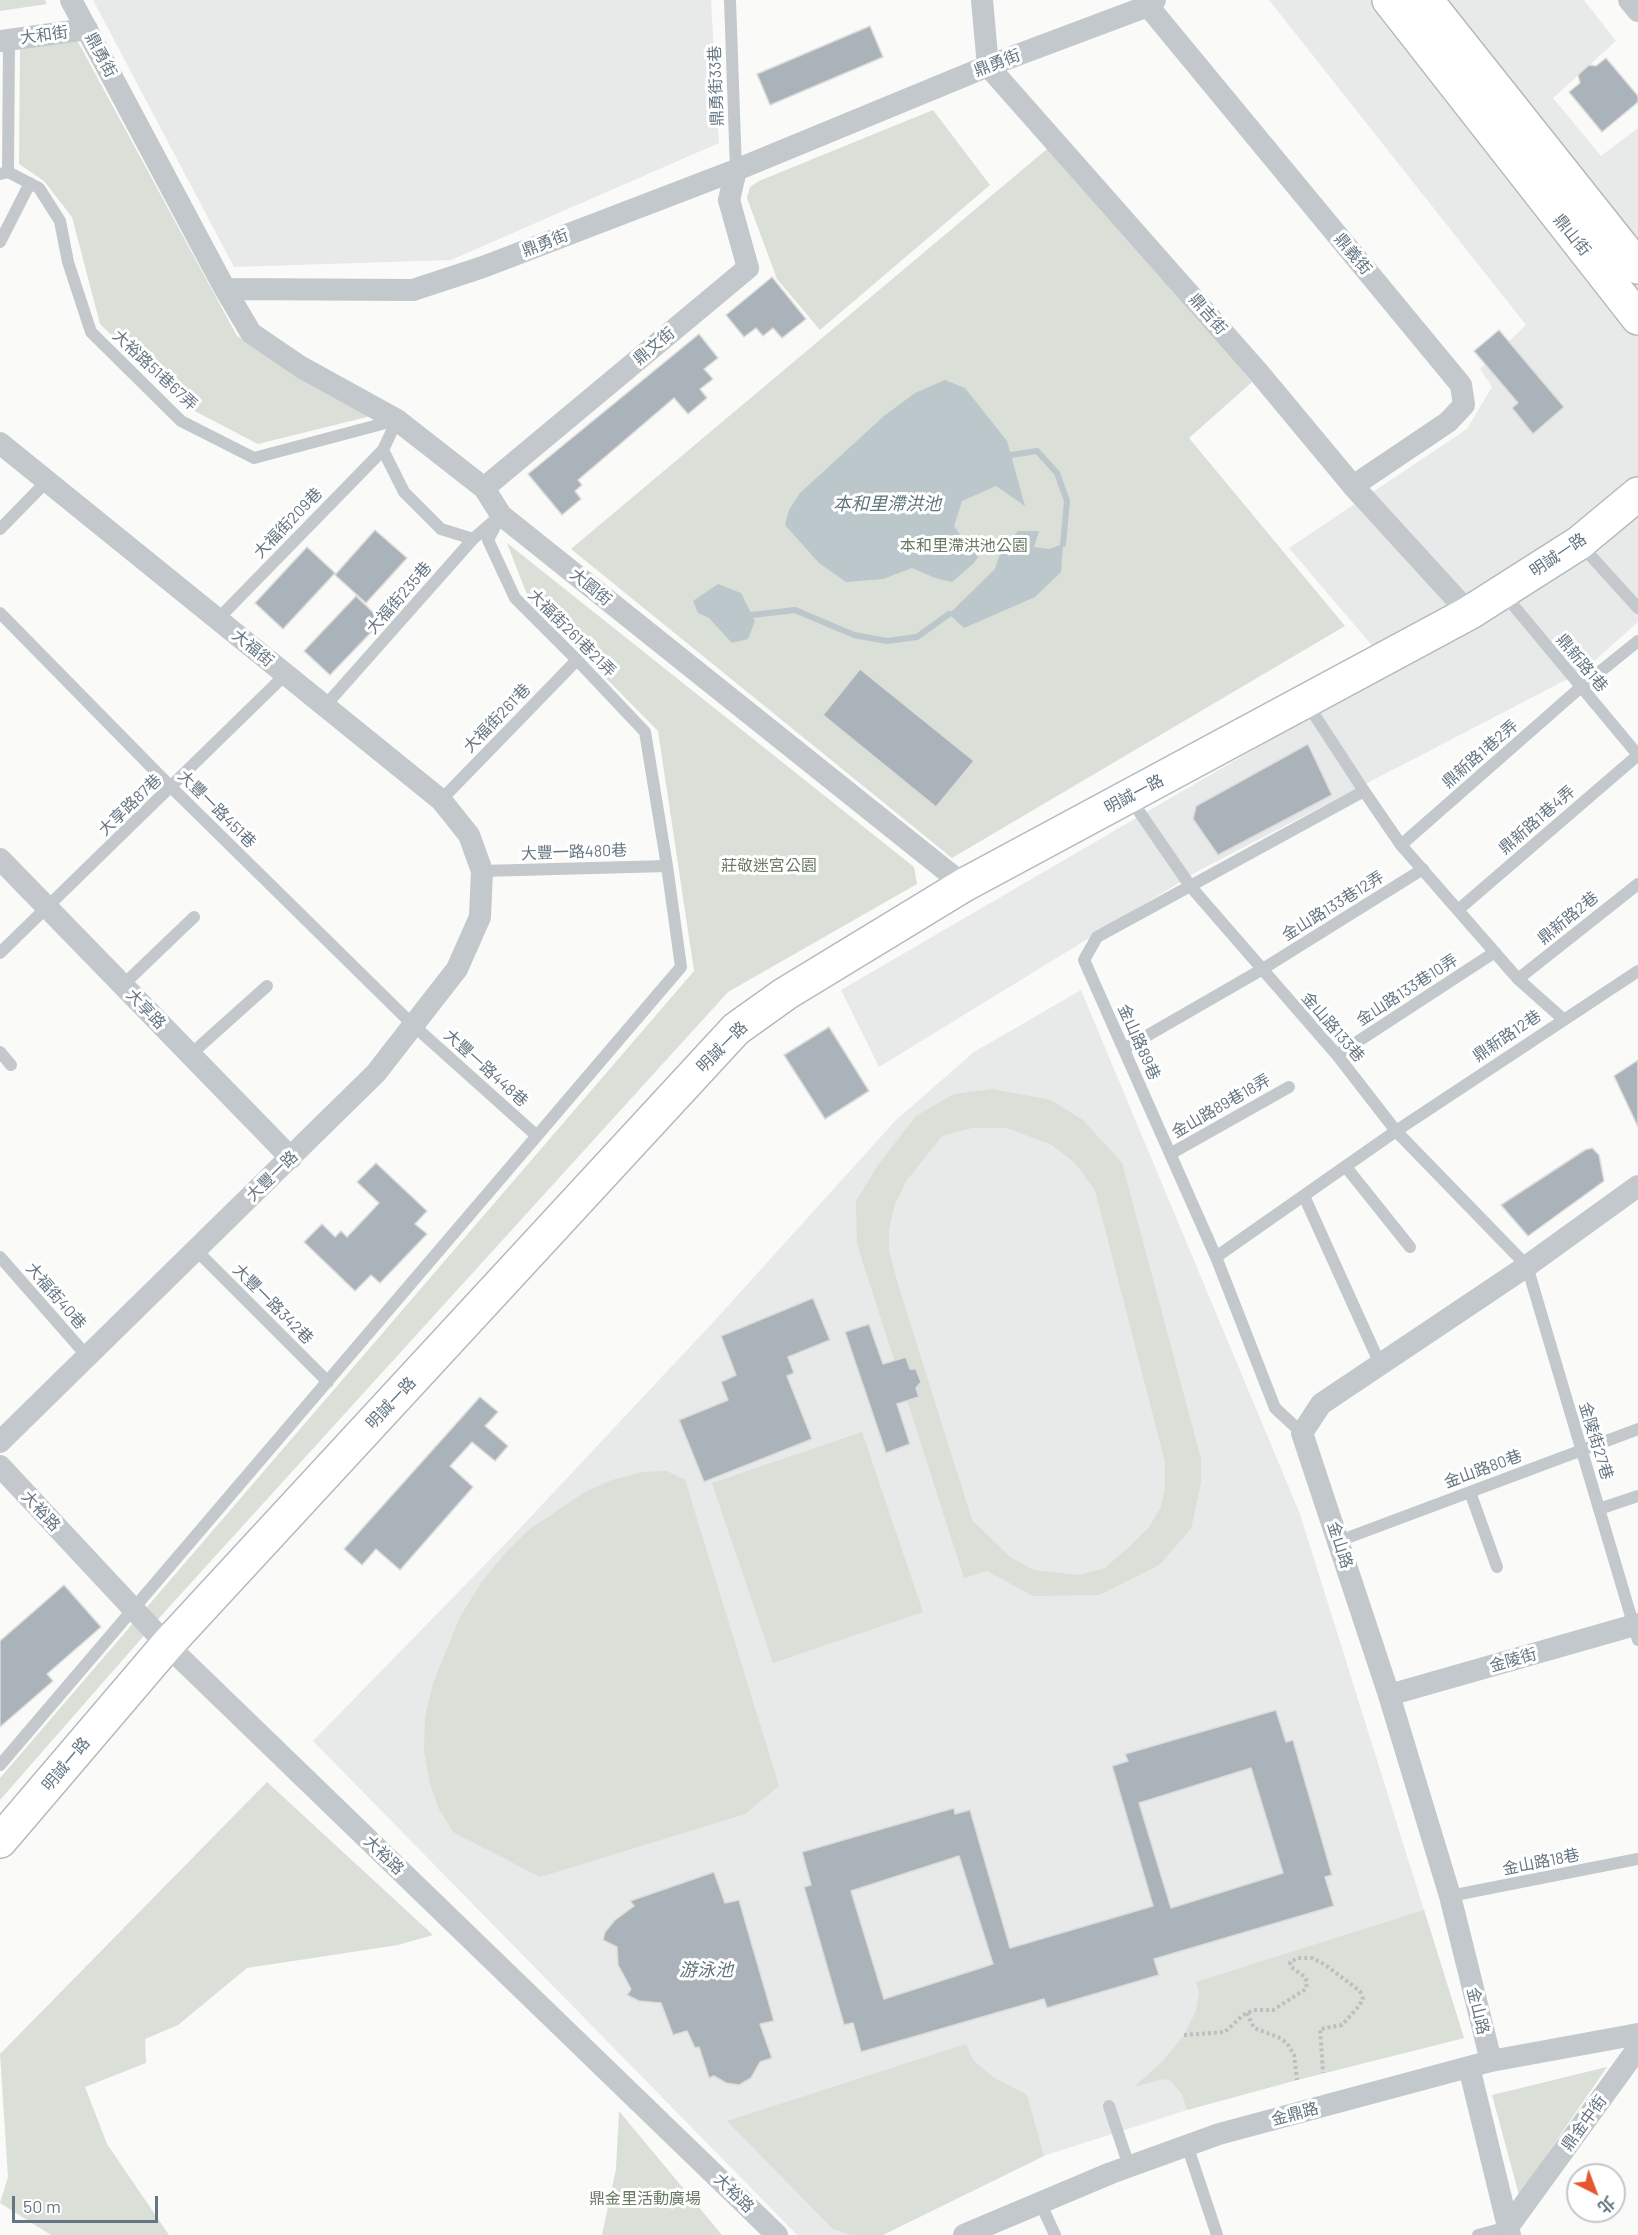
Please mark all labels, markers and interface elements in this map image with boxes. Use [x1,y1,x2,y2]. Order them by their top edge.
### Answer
street label: 大和街 [19,22,69,48]
street label: 鼎勇街 [81,29,121,81]
street label: 鼎勇街33巷 [705,45,727,127]
street label: 鼎勇街 [971,45,1023,81]
street label: 鼎山街 [1549,210,1595,260]
street label: 鼎勇街 [519,225,571,261]
street label: 鼎義街 [1330,229,1376,279]
street label: 鼎吉街 [1185,290,1231,338]
street label: 鼎文街 [629,323,679,369]
street label: 大裕路51巷67弄 [109,326,201,414]
street label: 大福街209巷 [250,484,326,562]
water label: 本和里滯洪池 [833,493,941,515]
street label: 明誠一路 [1526,529,1590,581]
park label: 本和里滯洪池公園 [900,536,1028,556]
street label: 大福街235巷 [363,558,435,638]
street label: 大園街 [566,564,616,610]
street label: 大福街261巷21弄 [524,585,620,681]
street label: 大福街 [228,625,278,671]
street label: 鼎新路1巷 [1552,630,1612,696]
street label: 大福街261'巷 [459,680,535,756]
street label: 鼎新路1巷2弄 [1438,716,1522,792]
street label: 大豐一路451巷 [174,766,260,852]
street label: 大享路87巷 [95,770,165,840]
street label: 明誠一路 [1101,771,1167,817]
street label: 鼎新路1巷4弄 [1495,782,1579,858]
street label: 大豐一路480巷 [521,841,627,863]
park label: 莊敬迷宮公園 [721,856,817,876]
street label: 金山路133巷12弄 [1279,867,1387,945]
street label: 鼎新路2巷 [1534,888,1602,948]
street label: 金山路133巷10弄 [1353,950,1461,1030]
street label: 大享路 [122,985,170,1033]
street label: 金山路133巷 [1298,988,1368,1066]
street label: 金山路89巷 [1114,1001,1164,1083]
street label: 鼎新路12巷 [1469,1006,1545,1066]
street label: 明誠一路 [693,1018,751,1076]
street label: 大豐一路448巷 [440,1025,532,1111]
street label: 金山路89巷18弄 [1168,1070,1274,1142]
street label: 大豐一路 [242,1147,302,1205]
street label: 大福街40巷 [22,1259,90,1333]
street label: 大豐一路342巷 [229,1260,317,1348]
street label: 明誠一路 [362,1373,420,1433]
street label: 金陵街27巷 [1575,1400,1617,1482]
street label: 金山路80巷 [1441,1446,1525,1492]
street label: 大裕路 [18,1487,64,1535]
street label: 金山路 [1323,1519,1357,1571]
street label: 金陵街 [1487,1644,1539,1676]
street label: 明誠一路 [38,1733,94,1795]
street label: 大裕路 [360,1831,408,1879]
street label: 金山路18巷 [1501,1845,1581,1879]
water label: 游泳池 [679,1959,733,1981]
street label: 金山路 [1463,1985,1493,2037]
street label: 鼎金中街 [1557,2091,1611,2155]
street label: 金鼎路 [1269,2099,1321,2129]
north arrow [1566,2163,1626,2223]
street label: 大裕路 [710,2169,758,2217]
scale bar [15,2184,160,2222]
park label: 鼎金里活動廣場 [589,2189,701,2209]
text: 北 [1595,2193,1619,2218]
text: 50 m [23,2195,61,2217]

